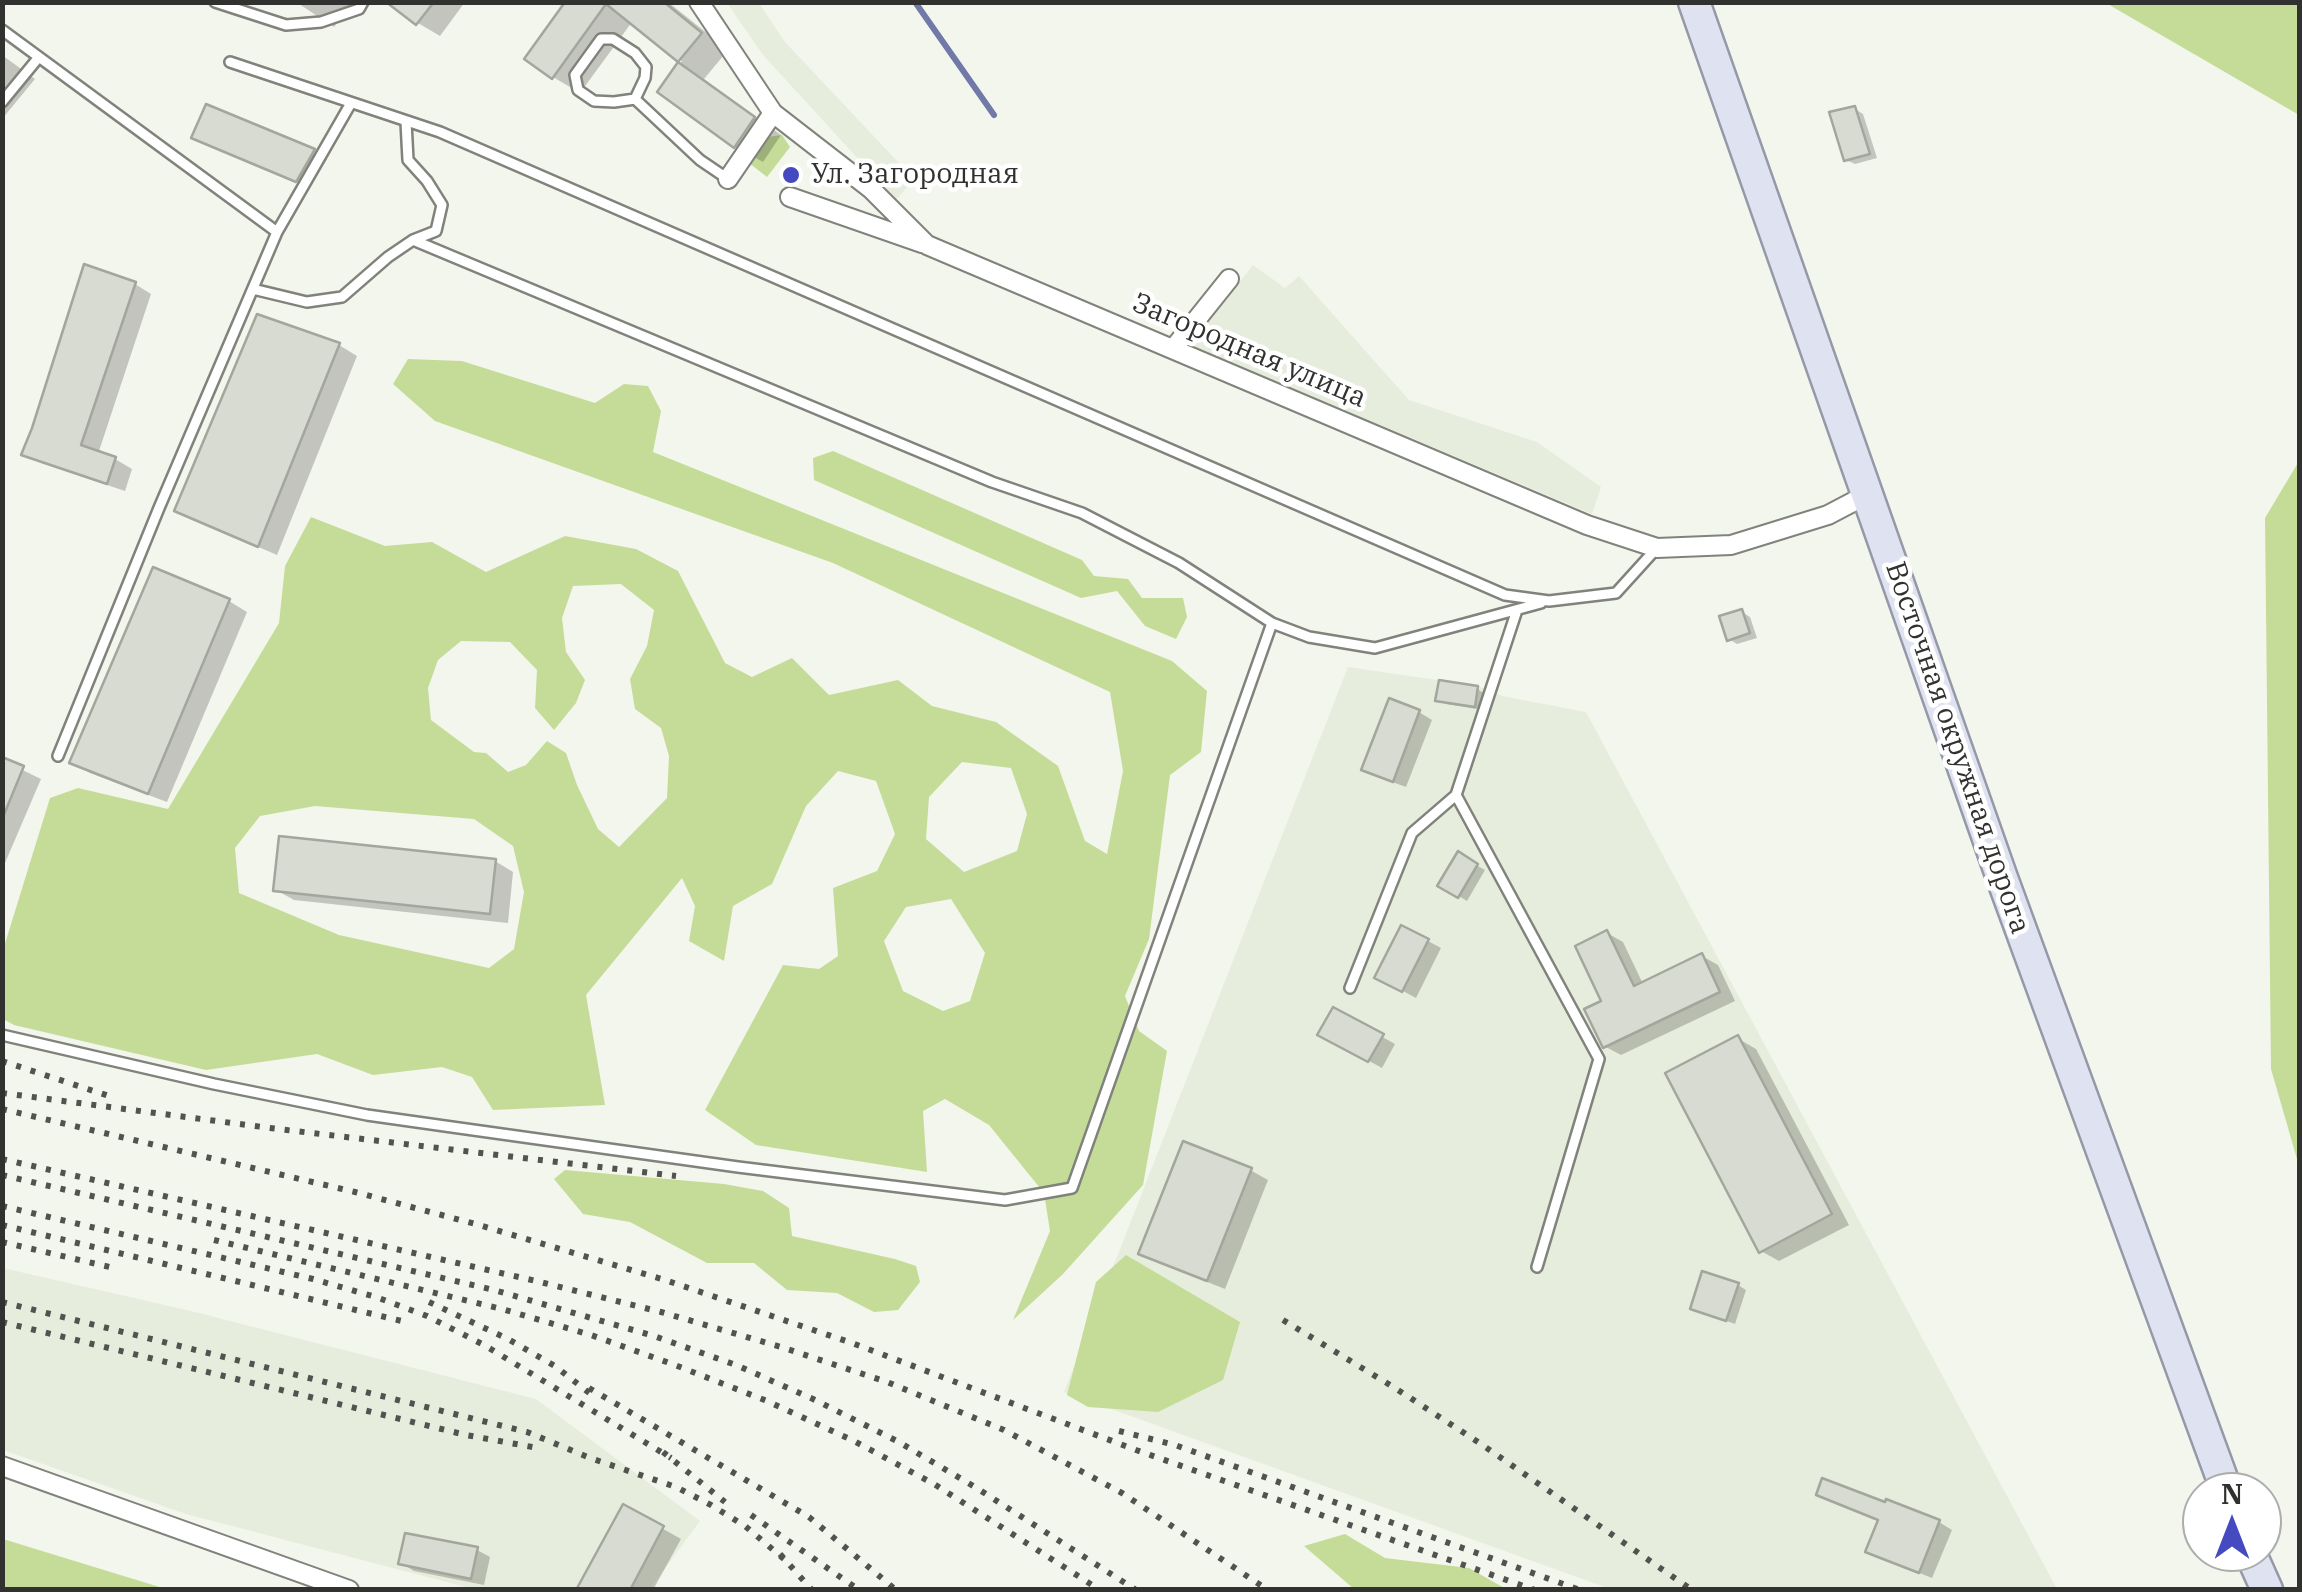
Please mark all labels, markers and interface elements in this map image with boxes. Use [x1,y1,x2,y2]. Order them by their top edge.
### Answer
place label: Ул. Загородная [811,158,1019,192]
marker: Ул. Загородная [780,164,802,186]
street label: Загородная улица [1127,287,1371,415]
street label: Восточная окружная дорога [1877,558,2037,938]
north arrow [2182,1472,2282,1572]
text: N [2221,1475,2243,1512]

